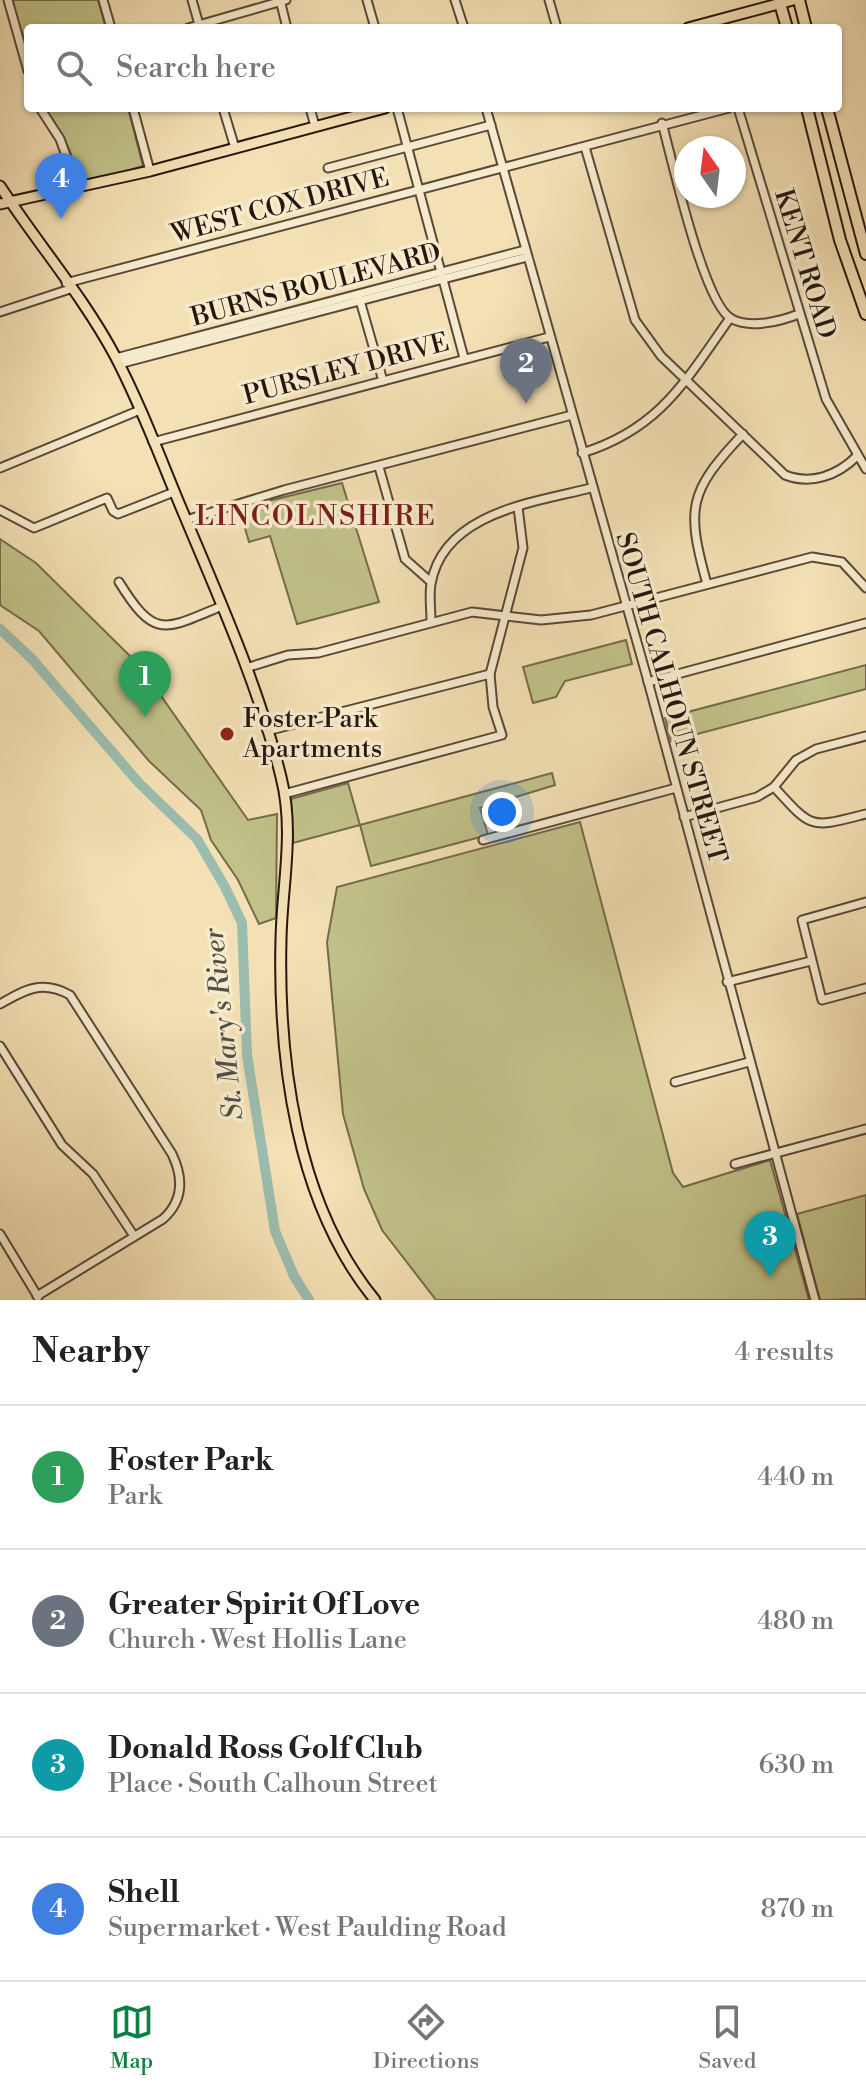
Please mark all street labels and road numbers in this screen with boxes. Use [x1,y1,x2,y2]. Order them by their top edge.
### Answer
street label: WEST COX DRIVE [167,162,392,251]
street label: KENT ROAD [767,185,843,343]
street label: BURNS BOULEVARD [187,236,444,334]
street label: PURSLEY DRIVE [239,326,453,412]
street label: SOUTH CALHOUN STREET [608,529,734,867]

